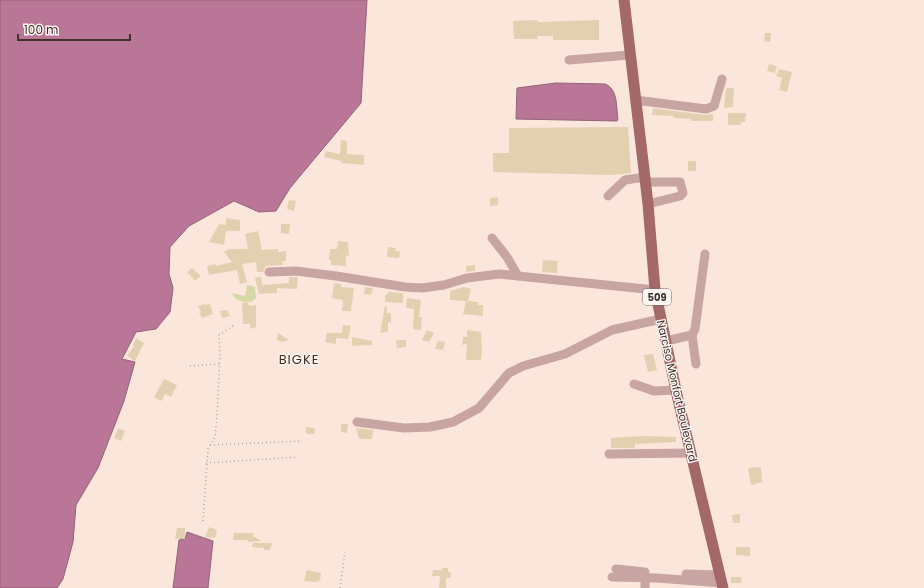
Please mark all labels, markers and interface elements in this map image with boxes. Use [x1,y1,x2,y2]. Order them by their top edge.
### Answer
scale bar [18,16,130,42]
text: 100 m [24,21,58,38]
road number: 509 [643,289,671,305]
street label: Narciso Monfort Boulevard [653,318,701,464]
district label: BIGKE [279,350,319,369]

